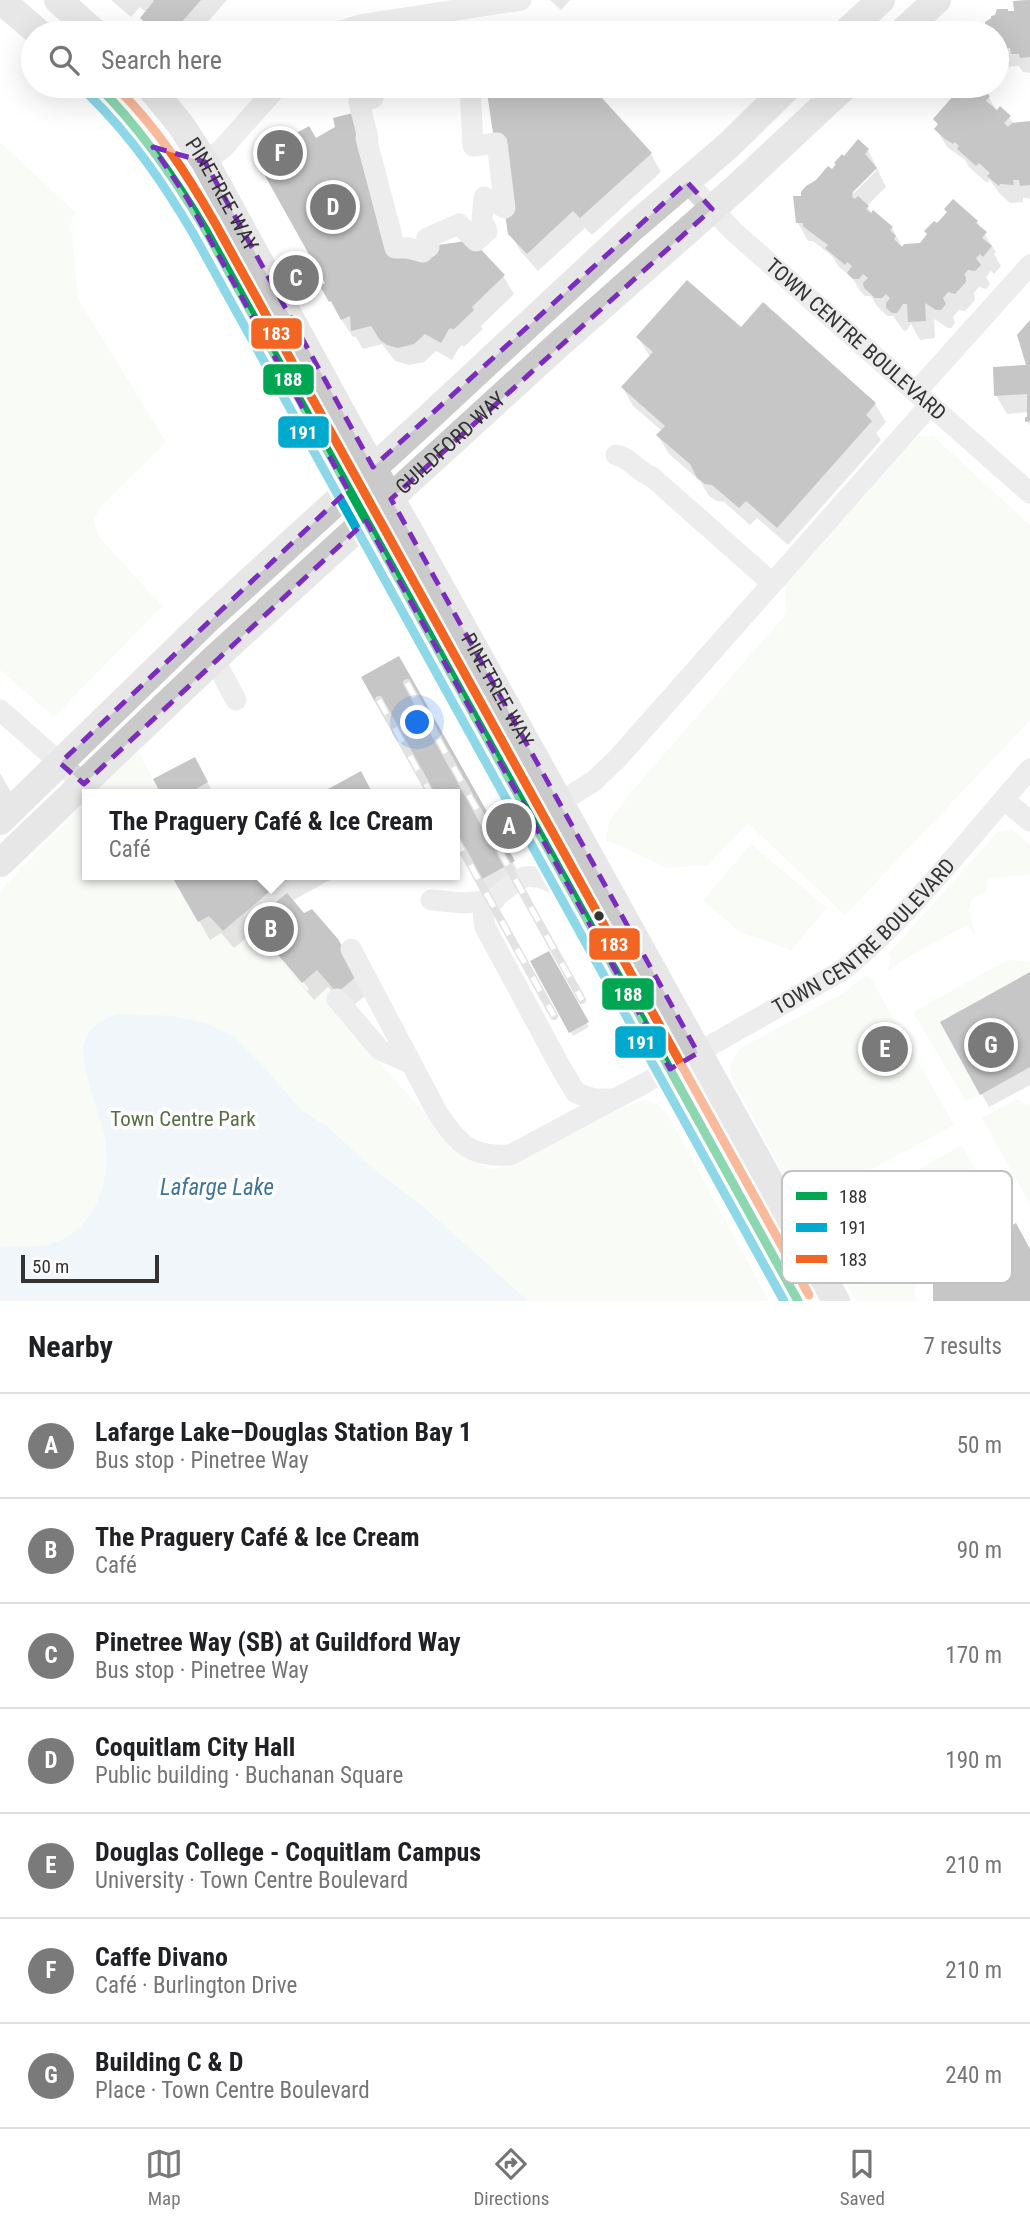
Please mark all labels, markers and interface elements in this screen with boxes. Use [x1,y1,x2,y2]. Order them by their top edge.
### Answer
search box [21,21,1009,98]
icon: search [45,41,83,79]
text: Search here [101,45,222,75]
pin: F [257,127,303,179]
street label: PINETREE WAY [180,133,263,255]
pin: D [310,181,356,233]
pin: C [273,252,319,304]
street label: TOWN CENTRE BOULEVARD [761,254,951,425]
line badge: 183 [250,317,303,350]
text: 183 [262,322,290,345]
line badge: 188 [262,363,315,396]
text: 188 [274,368,302,391]
street label: GUILDFORD WAY [391,387,510,499]
line badge: 191 [277,415,330,449]
text: 191 [289,421,317,444]
street label: PINETREE WAY [456,629,538,751]
your location [400,705,434,739]
popup [82,789,460,880]
pin: A [486,800,532,852]
text: The Praguery Café & Ice Cream [109,806,433,836]
text: Café [109,836,151,863]
street label: TOWN CENTRE BOULEVARD [768,854,960,1020]
pin: B [248,903,294,955]
unlabelled marker [592,909,606,923]
line badge: 183 [588,927,641,961]
text: 183 [600,933,628,956]
line badge: 188 [601,977,655,1011]
text: 188 [614,983,642,1006]
pin: G [968,1019,1014,1071]
pin: E [862,1023,908,1075]
line badge: 191 [614,1025,667,1059]
text: 191 [627,1031,655,1054]
park label: Town Centre Park [110,1107,256,1131]
legend [782,1171,1012,1283]
water label: Lafarge Lake [160,1174,274,1201]
text: 188 [839,1185,867,1208]
text: 191 [839,1216,867,1239]
text: 183 [839,1248,867,1271]
scale bar [21,1252,159,1284]
text: 50 m [32,1255,69,1278]
text: Nearby [28,1329,113,1364]
text: 7 results [924,1333,1002,1360]
text: Lafarge Lake–Douglas Station Bay 1 [95,1417,472,1447]
text: A [44,1432,58,1459]
text: 50 m [957,1432,1002,1459]
text: Bus stop · Pinetree Way [95,1447,309,1474]
text: The Praguery Café & Ice Cream [95,1522,420,1552]
text: B [45,1537,57,1564]
text: 90 m [957,1537,1002,1564]
text: Café [95,1552,137,1579]
text: Pinetree Way (SB) at Guildford Way [95,1627,461,1657]
text: C [44,1642,58,1669]
text: 170 m [945,1642,1002,1669]
text: Bus stop · Pinetree Way [95,1657,309,1684]
text: Coquitlam City Hall [95,1732,295,1762]
text: D [45,1747,58,1774]
text: 190 m [945,1747,1002,1774]
text: Public building · Buchanan Square [95,1762,403,1789]
text: Douglas College - Coquitlam Campus [95,1837,481,1867]
text: E [45,1852,57,1879]
text: 210 m [945,1852,1002,1879]
text: University · Town Centre Boulevard [95,1867,408,1894]
text: Caffe Divano [95,1942,228,1972]
text: F [46,1957,56,1984]
text: 210 m [945,1957,1002,1984]
text: Café · Burlington Drive [95,1972,297,1999]
text: Building C & D [95,2047,243,2077]
text: G [44,2062,58,2089]
text: 240 m [945,2062,1002,2089]
text: Place · Town Centre Boulevard [95,2077,370,2104]
tab: Map [145,2145,183,2210]
tab: Directions [473,2145,549,2210]
tab: Saved [840,2145,885,2210]

